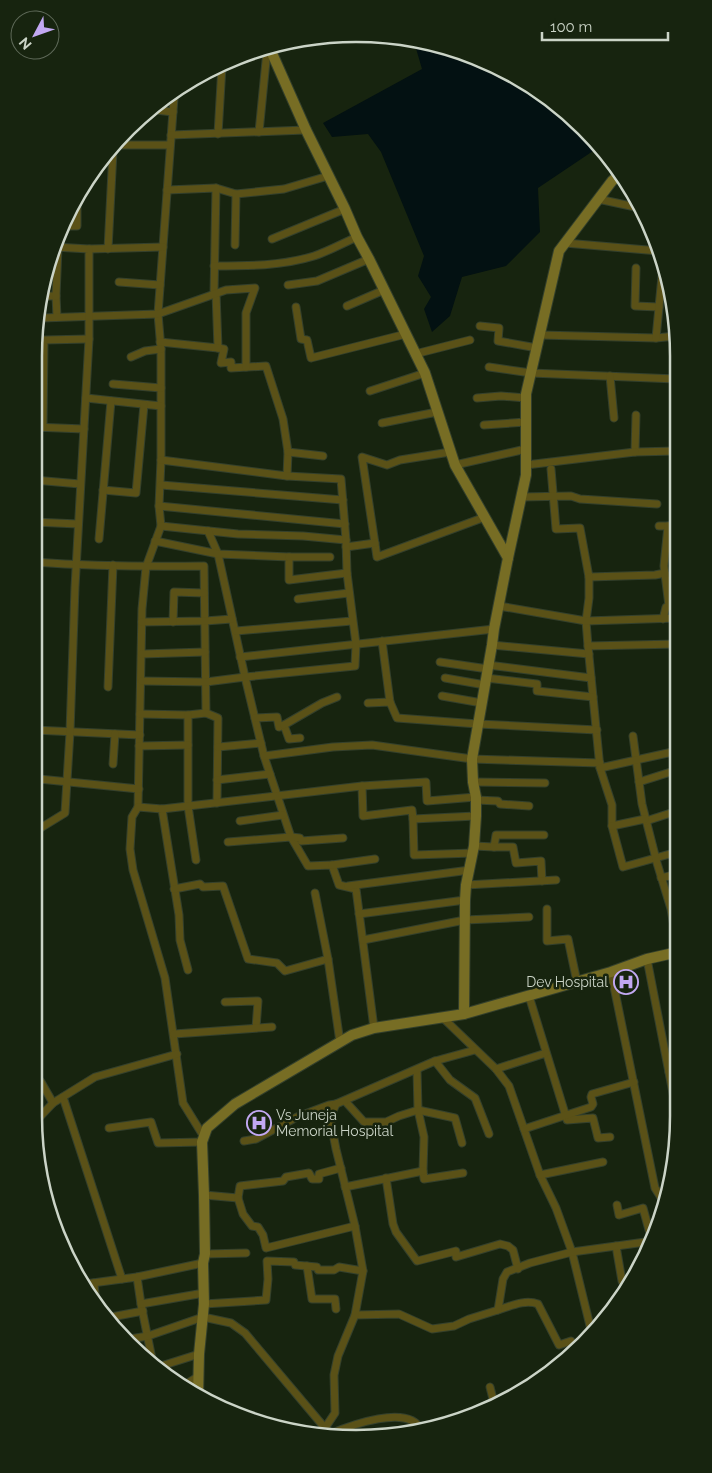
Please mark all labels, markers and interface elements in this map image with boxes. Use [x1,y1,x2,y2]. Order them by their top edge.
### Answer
north arrow [10,10,60,60]
scale bar [542,10,668,42]
text: 100 m [550,18,592,36]
text: N [16,34,35,53]
hospital icon: Dev Hospital [613,969,639,995]
place label: Dev Hospital [526,974,608,990]
place label: Vs Juneja Memorial Hospital [276,1107,393,1139]
hospital icon: Vs Juneja Memorial Hospital [246,1110,272,1136]

